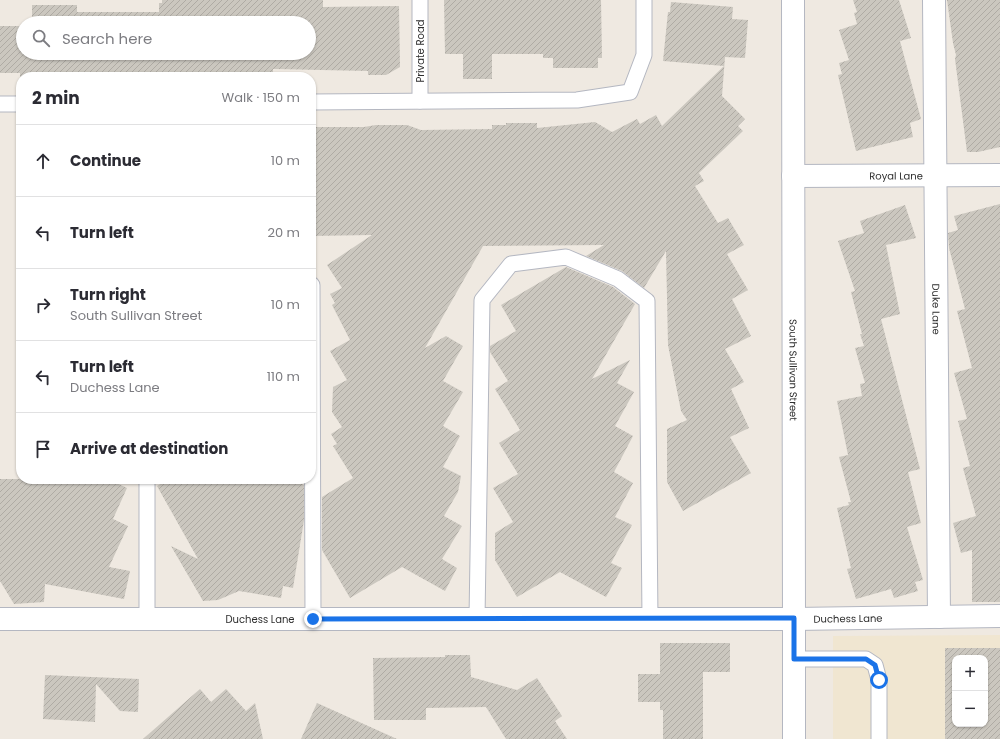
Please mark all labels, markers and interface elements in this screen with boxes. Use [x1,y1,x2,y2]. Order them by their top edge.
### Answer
search box [16,16,316,60]
street label: Private Road [413,20,428,82]
icon: search [30,27,52,49]
text: Search here [62,28,152,49]
text: 2 min [32,86,80,110]
text: Walk · 150 m [222,88,300,107]
icon: ahead [32,150,54,172]
text: Continue [70,150,141,171]
text: 10 m [271,151,300,170]
street label: Royal Lane [869,168,923,184]
icon: left [32,222,54,244]
text: Turn left [70,222,134,243]
text: 20 m [267,223,300,242]
street label: Duke Lane [928,283,944,335]
text: Turn right [70,284,146,305]
icon: right [32,294,54,316]
text: 10 m [271,295,300,314]
text: South Sullivan Street [70,306,202,325]
street label: South Sullivan Street [786,319,801,421]
text: Turn left [70,356,134,377]
icon: left [32,366,54,388]
text: 110 m [267,367,300,386]
text: Duchess Lane [70,378,160,397]
icon: arrive [32,438,54,460]
text: Arrive at destination [70,438,228,459]
route end [304,610,322,628]
street label: Duchess Lane [813,611,883,627]
street label: Duchess Lane [225,612,295,627]
map controls [952,655,988,727]
button: + [952,655,988,691]
route start [870,671,888,689]
button: − [952,691,988,727]

